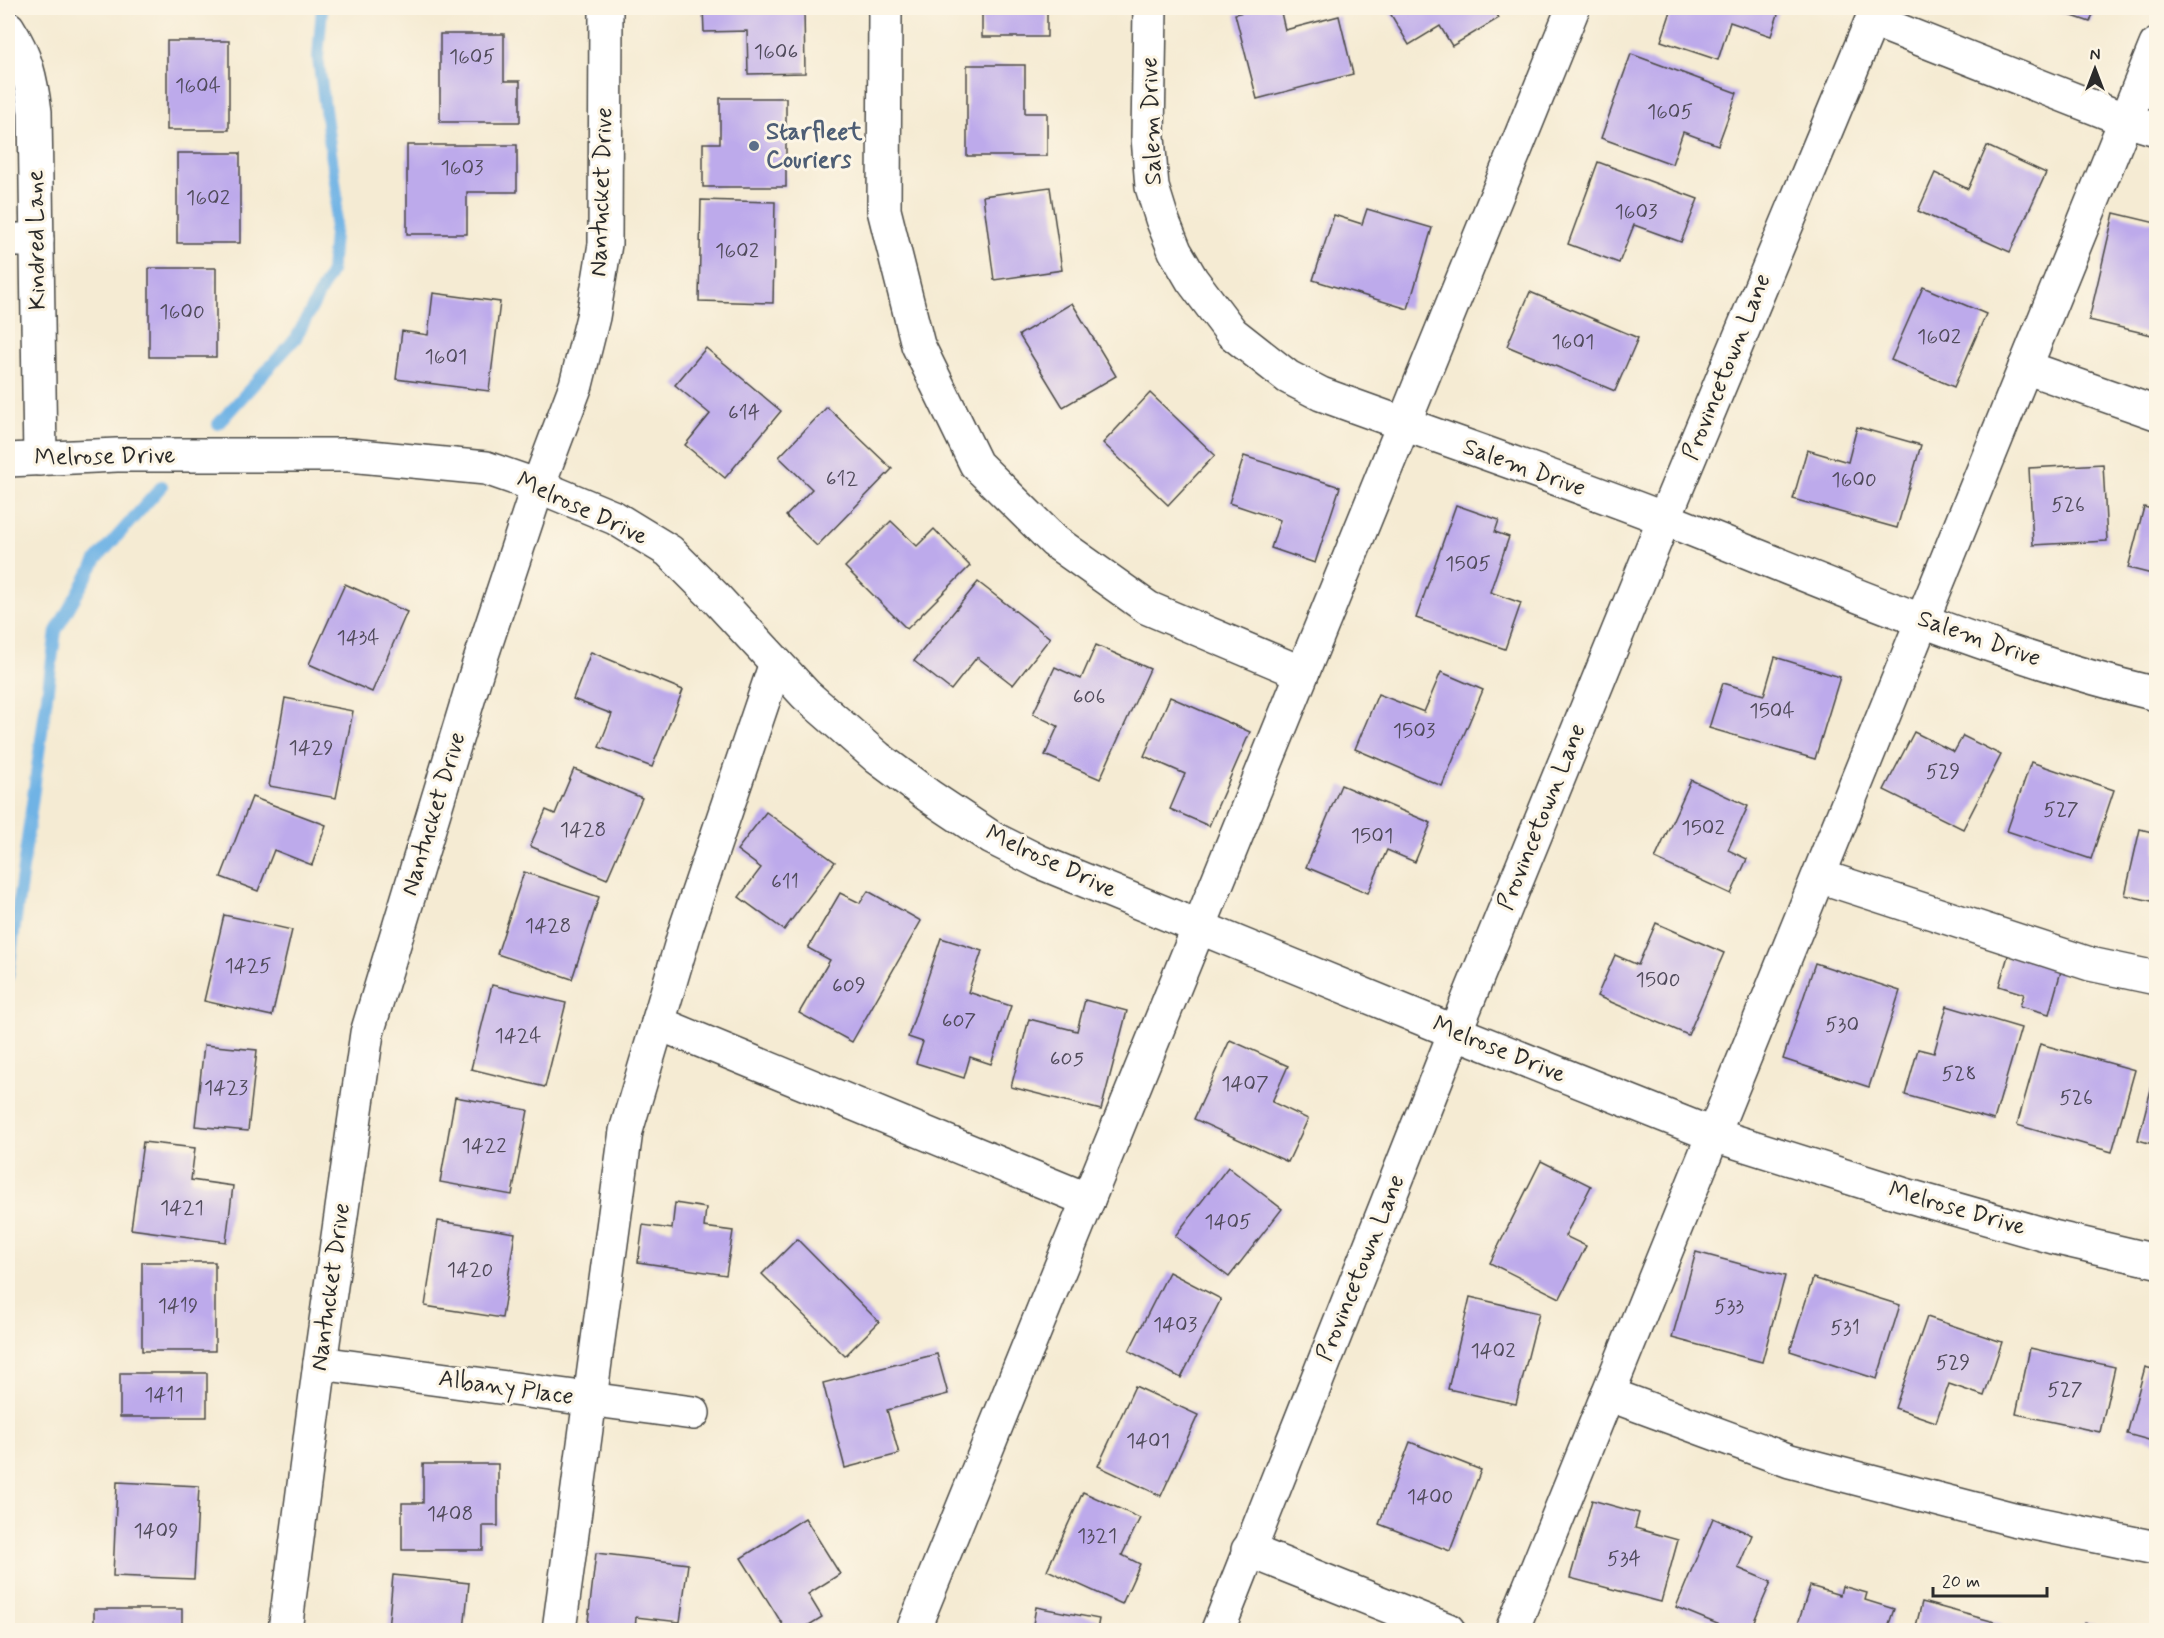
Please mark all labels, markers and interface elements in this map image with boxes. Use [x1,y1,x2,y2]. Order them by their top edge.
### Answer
house number: 1606 [754,38,798,66]
north arrow [2065,39,2125,99]
house number: 1605 [449,43,495,71]
text: N [2090,45,2100,66]
street label: Salem Drive [1134,56,1170,186]
house number: 1604 [175,72,221,100]
house number: 1605 [1647,98,1693,126]
street label: Nantucket Drive [584,107,620,277]
place label: Starfleet Couriers [766,117,863,176]
marker: Starfleet Couriers [747,139,761,153]
house number: 1603 [440,154,484,182]
street label: Kindred Lane [20,169,54,310]
house number: 1602 [186,184,230,212]
house number: 1603 [1614,198,1658,226]
house number: 1602 [715,237,759,265]
street label: Provincetown Lane [1675,269,1779,465]
house number: 1600 [159,298,205,326]
house number: 1602 [1917,323,1961,351]
house number: 1601 [1551,328,1595,356]
house number: 1601 [424,343,468,371]
house number: 614 [728,399,760,427]
street label: Salem Drive [1458,431,1590,505]
street label: Melrose Drive [34,440,176,474]
street label: Melrose Drive [512,465,652,553]
house number: 612 [826,465,858,493]
house number: 1600 [1831,466,1877,494]
house number: 526 [2051,491,2085,519]
house number: 1505 [1445,550,1491,578]
street label: Salem Drive [1913,603,2045,675]
house number: 1434 [337,624,379,652]
house number: 606 [1073,683,1105,711]
house number: 1504 [1749,697,1795,725]
house number: 1503 [1393,717,1436,745]
street label: Provincetown Lane [1490,719,1594,915]
street label: Nantucket Drive [394,728,474,900]
house number: 1429 [289,734,333,762]
house number: 529 [1926,758,1960,786]
house number: 527 [2043,796,2079,824]
house number: 1502 [1681,814,1725,842]
house number: 1428 [560,816,606,844]
street label: Melrose Drive [981,818,1121,906]
house number: 1501 [1351,822,1393,850]
house number: 611 [771,868,799,896]
house number: 1428 [525,912,571,940]
house number: 1425 [224,952,272,980]
house number: 1500 [1636,966,1680,994]
house number: 609 [832,972,866,1000]
house number: 607 [942,1007,976,1035]
street label: Melrose Drive [1428,1009,1570,1091]
house number: 530 [1825,1011,1859,1039]
house number: 1424 [495,1022,541,1050]
house number: 605 [1050,1045,1084,1073]
house number: 528 [1941,1060,1977,1088]
house number: 1407 [1221,1070,1269,1098]
house number: 1423 [204,1074,249,1102]
house number: 526 [2059,1084,2093,1112]
house number: 1422 [462,1132,506,1160]
street label: Provincetown Lane [1309,1170,1413,1366]
street label: Melrose Drive [1885,1175,2029,1243]
house number: 1421 [160,1194,204,1222]
street label: Nantucket Drive [304,1201,358,1373]
house number: 1405 [1204,1208,1252,1236]
house number: 1420 [447,1256,493,1284]
house number: 1419 [158,1292,198,1320]
house number: 533 [1714,1293,1744,1321]
house number: 1403 [1153,1311,1198,1339]
house number: 531 [1830,1314,1860,1342]
house number: 1402 [1470,1337,1516,1365]
house number: 529 [1936,1349,1970,1377]
street label: Albany Place [436,1363,576,1413]
house number: 527 [2047,1376,2083,1404]
house number: 1411 [144,1381,184,1409]
house number: 1401 [1126,1427,1170,1455]
house number: 1400 [1407,1483,1453,1511]
house number: 1408 [427,1500,473,1528]
house number: 1409 [133,1517,179,1545]
house number: 1321 [1077,1522,1117,1550]
house number: 534 [1607,1545,1641,1573]
scale bar [1933,1560,2047,1598]
text: 20 m [1942,1570,1980,1594]

